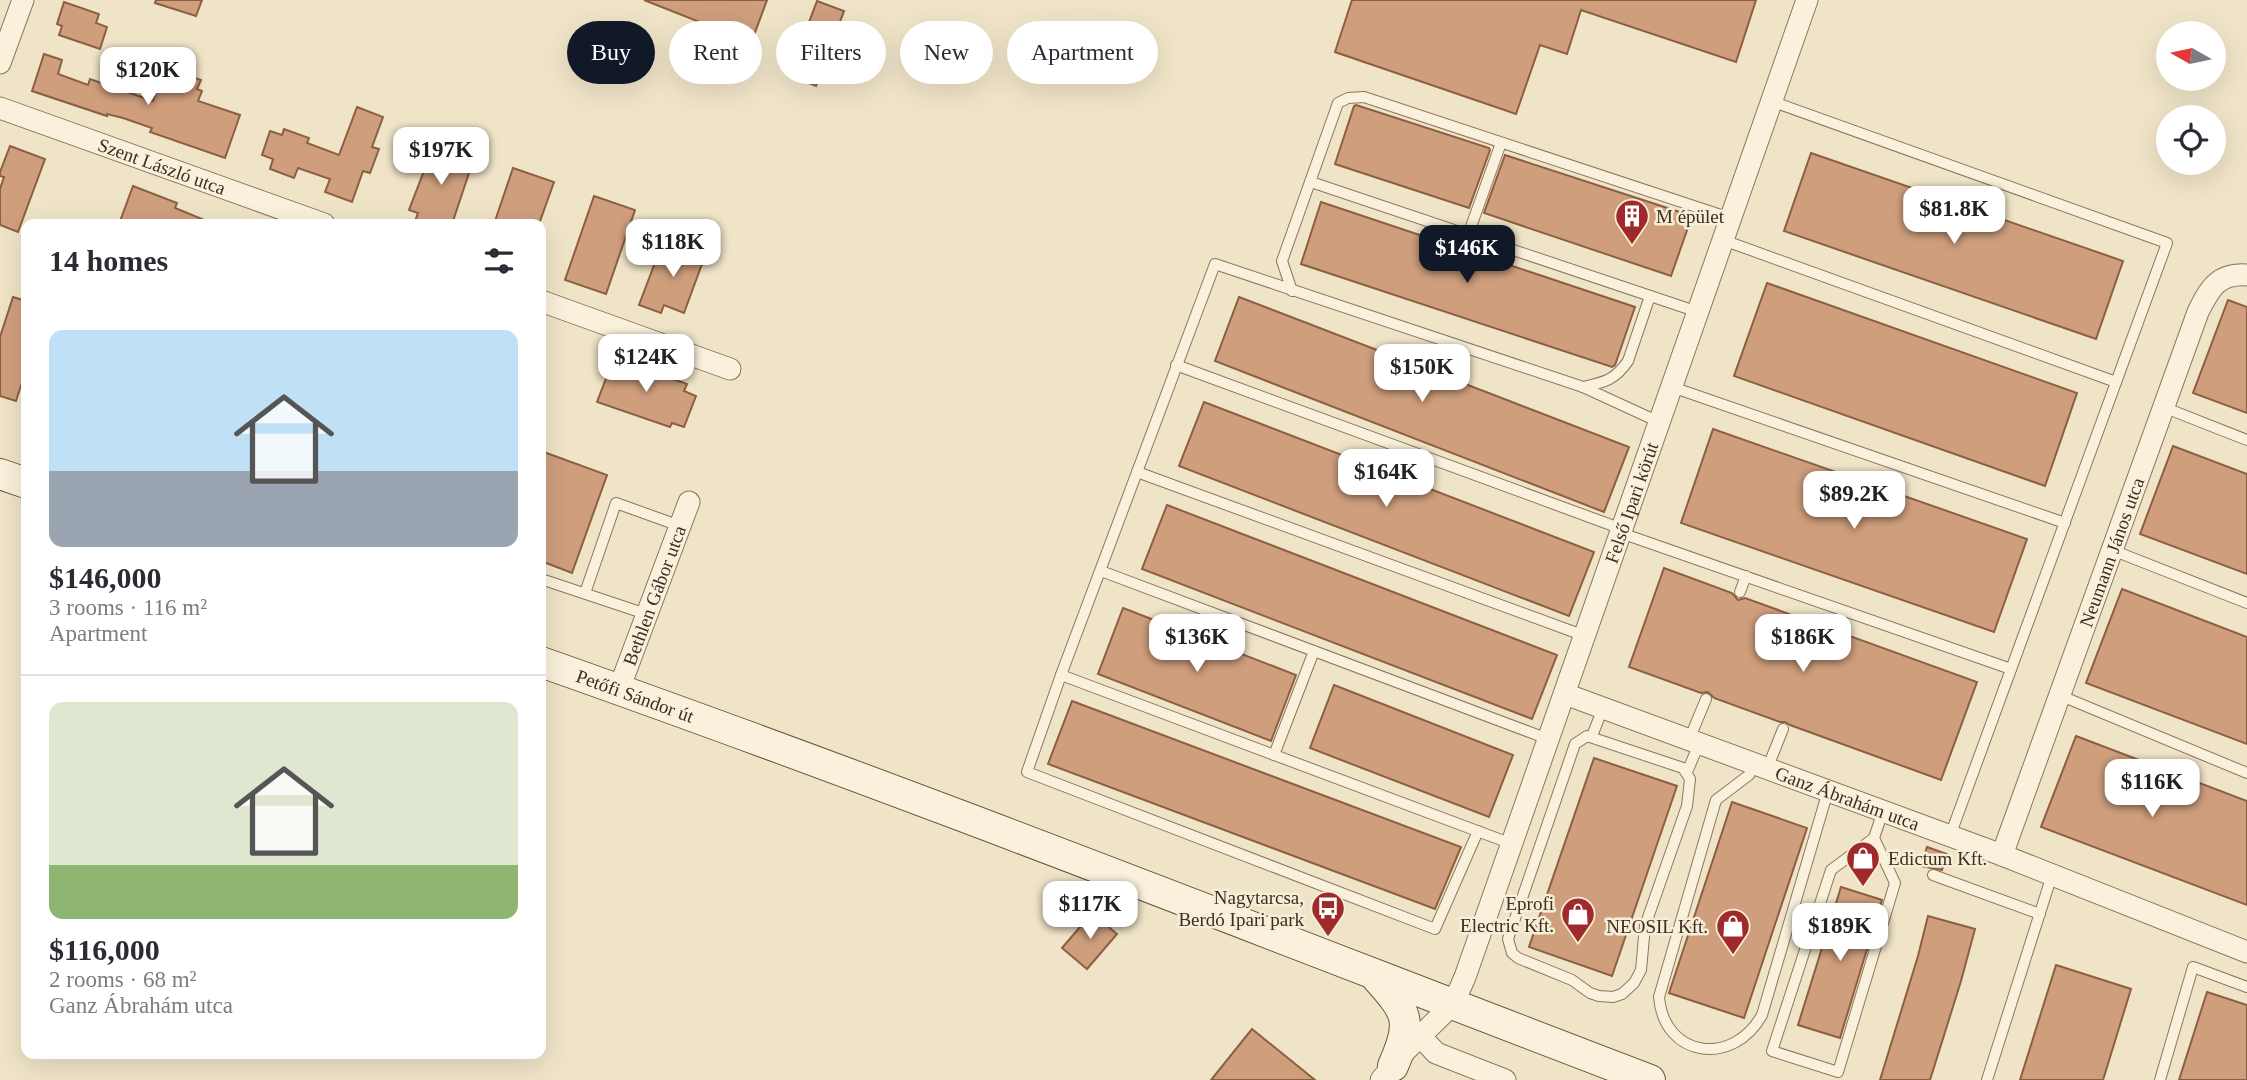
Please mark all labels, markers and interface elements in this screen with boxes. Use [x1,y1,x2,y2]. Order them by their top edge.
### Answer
chip: Buy [567,21,655,84]
chip: Rent [669,21,762,84]
chip: Filters [776,21,886,84]
chip: New [900,21,993,84]
chip: Apartment [1007,21,1158,84]
north arrow [2156,21,2226,91]
map controls [2156,21,2226,175]
pin: $120K [99,48,197,107]
text: $120K [116,57,180,82]
button: locate [2156,105,2226,175]
pin: $197K [392,128,490,187]
street label: Szent László utca [95,133,229,199]
text: $197K [409,137,473,162]
pin: $81.8K [1897,187,2011,246]
text: $81.8K [1919,196,1989,221]
building icon: M épület [1613,197,1651,246]
place label: M épület [1656,206,1725,227]
pin: $118K [624,219,722,279]
pin: $146K [1418,226,1516,285]
text: $118K [642,229,704,254]
text: $146K [1435,235,1499,260]
icon: filters [480,242,518,280]
text: 14 homes [49,244,168,277]
pin: $124K [597,334,695,394]
text: $124K [614,344,678,369]
pin: $150K [1373,344,1471,404]
text: $150K [1390,354,1454,379]
icon: home [221,376,347,502]
street label: Felső Ipari körút [1600,439,1662,566]
pin: $164K [1337,449,1435,509]
text: $164K [1354,459,1418,484]
pin: $89.2K [1797,472,1911,531]
street label: Neumann János utca [2075,474,2148,630]
text: $89.2K [1819,481,1889,506]
street label: Bethlen Gábor utca [618,522,690,668]
text: $146,000 [49,561,162,594]
text: 3 rooms · 116 m² [49,595,207,620]
pin: $136K [1148,614,1246,674]
pin: $186K [1754,614,1852,674]
text: Apartment [49,621,147,646]
text: $136K [1165,624,1229,649]
text: $186K [1771,624,1835,649]
street label: Petőfi Sándor út [574,665,698,727]
icon: home [221,748,347,874]
pin: $116K [2103,760,2201,819]
street label: Ganz Ábrahám utca [1773,762,1923,834]
text: $116K [2121,769,2183,794]
shop icon: Edictum Kft. [1844,839,1882,888]
place label: Edictum Kft. [1888,848,1987,869]
pin: $117K [1041,881,1139,941]
place label: Nagytarcsa, Berdó Ipari park [1178,887,1304,930]
bus stop icon: Nagytarcsa, Berdó Ipari park [1309,889,1347,938]
text: $117K [1059,891,1121,916]
place label: Eprofi Electric Kft. [1460,893,1554,936]
shop icon: Eprofi Electric Kft. [1559,895,1597,944]
pin: $189K [1791,904,1889,963]
shop icon: NEOSIL Kft. [1714,907,1752,956]
text: $189K [1808,913,1872,938]
place label: NEOSIL Kft. [1606,916,1708,937]
text: $116,000 [49,933,160,966]
text: 2 rooms · 68 m² [49,967,196,992]
text: Ganz Ábrahám utca [49,993,233,1018]

